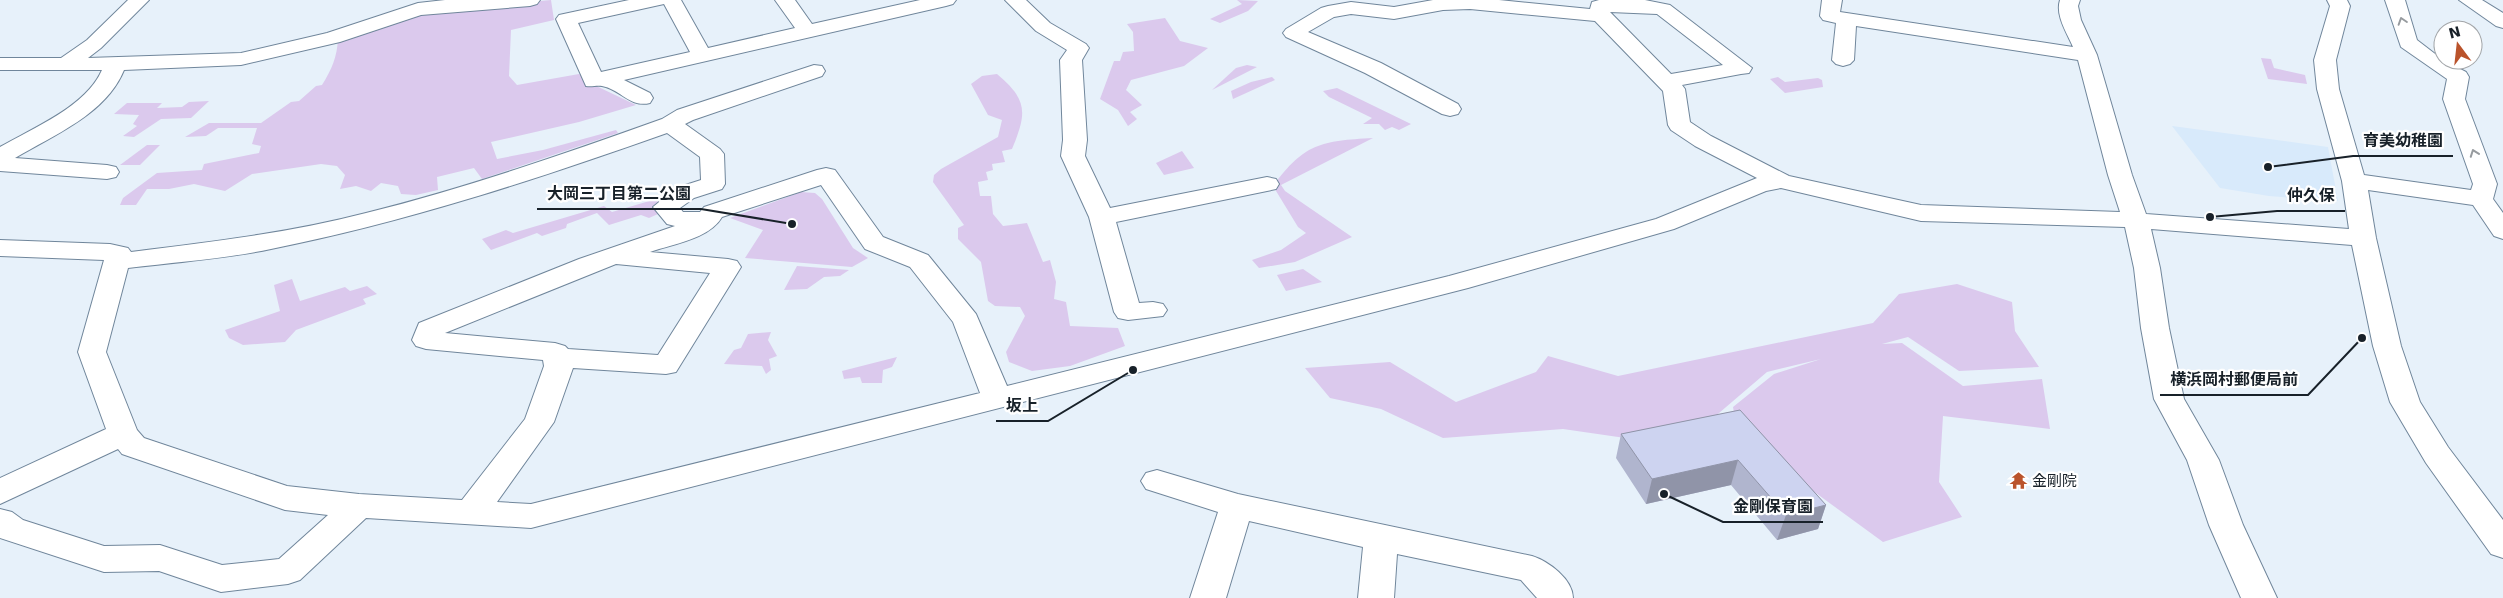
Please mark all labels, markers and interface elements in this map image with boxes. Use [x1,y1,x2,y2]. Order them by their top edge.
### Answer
one-way arrow [2397,18,2407,26]
north arrow [2433,20,2483,70]
text: N [2447,23,2462,42]
callout: 育美幼稚園 [2353,125,2453,156]
text: 育美幼稚園 [2363,131,2443,150]
one-way arrow [2470,149,2480,158]
callout: 大岡三丁目第二公園 [537,178,701,209]
callout: 仲久保 [2277,180,2345,211]
text: 大岡三丁目第二公園 [547,184,691,203]
text: 仲久保 [2287,186,2335,205]
callout: 横浜岡村郵便局前 [2160,364,2308,395]
text: 横浜岡村郵便局前 [2170,370,2298,389]
callout: 坂上 [996,390,1048,421]
text: 坂上 [1006,396,1038,415]
temple icon: 金剛院 [2008,471,2028,491]
place label: 金剛院 [2032,472,2077,490]
callout: 金剛保育園 [1723,491,1823,522]
text: 金剛保育園 [1733,497,1813,516]

